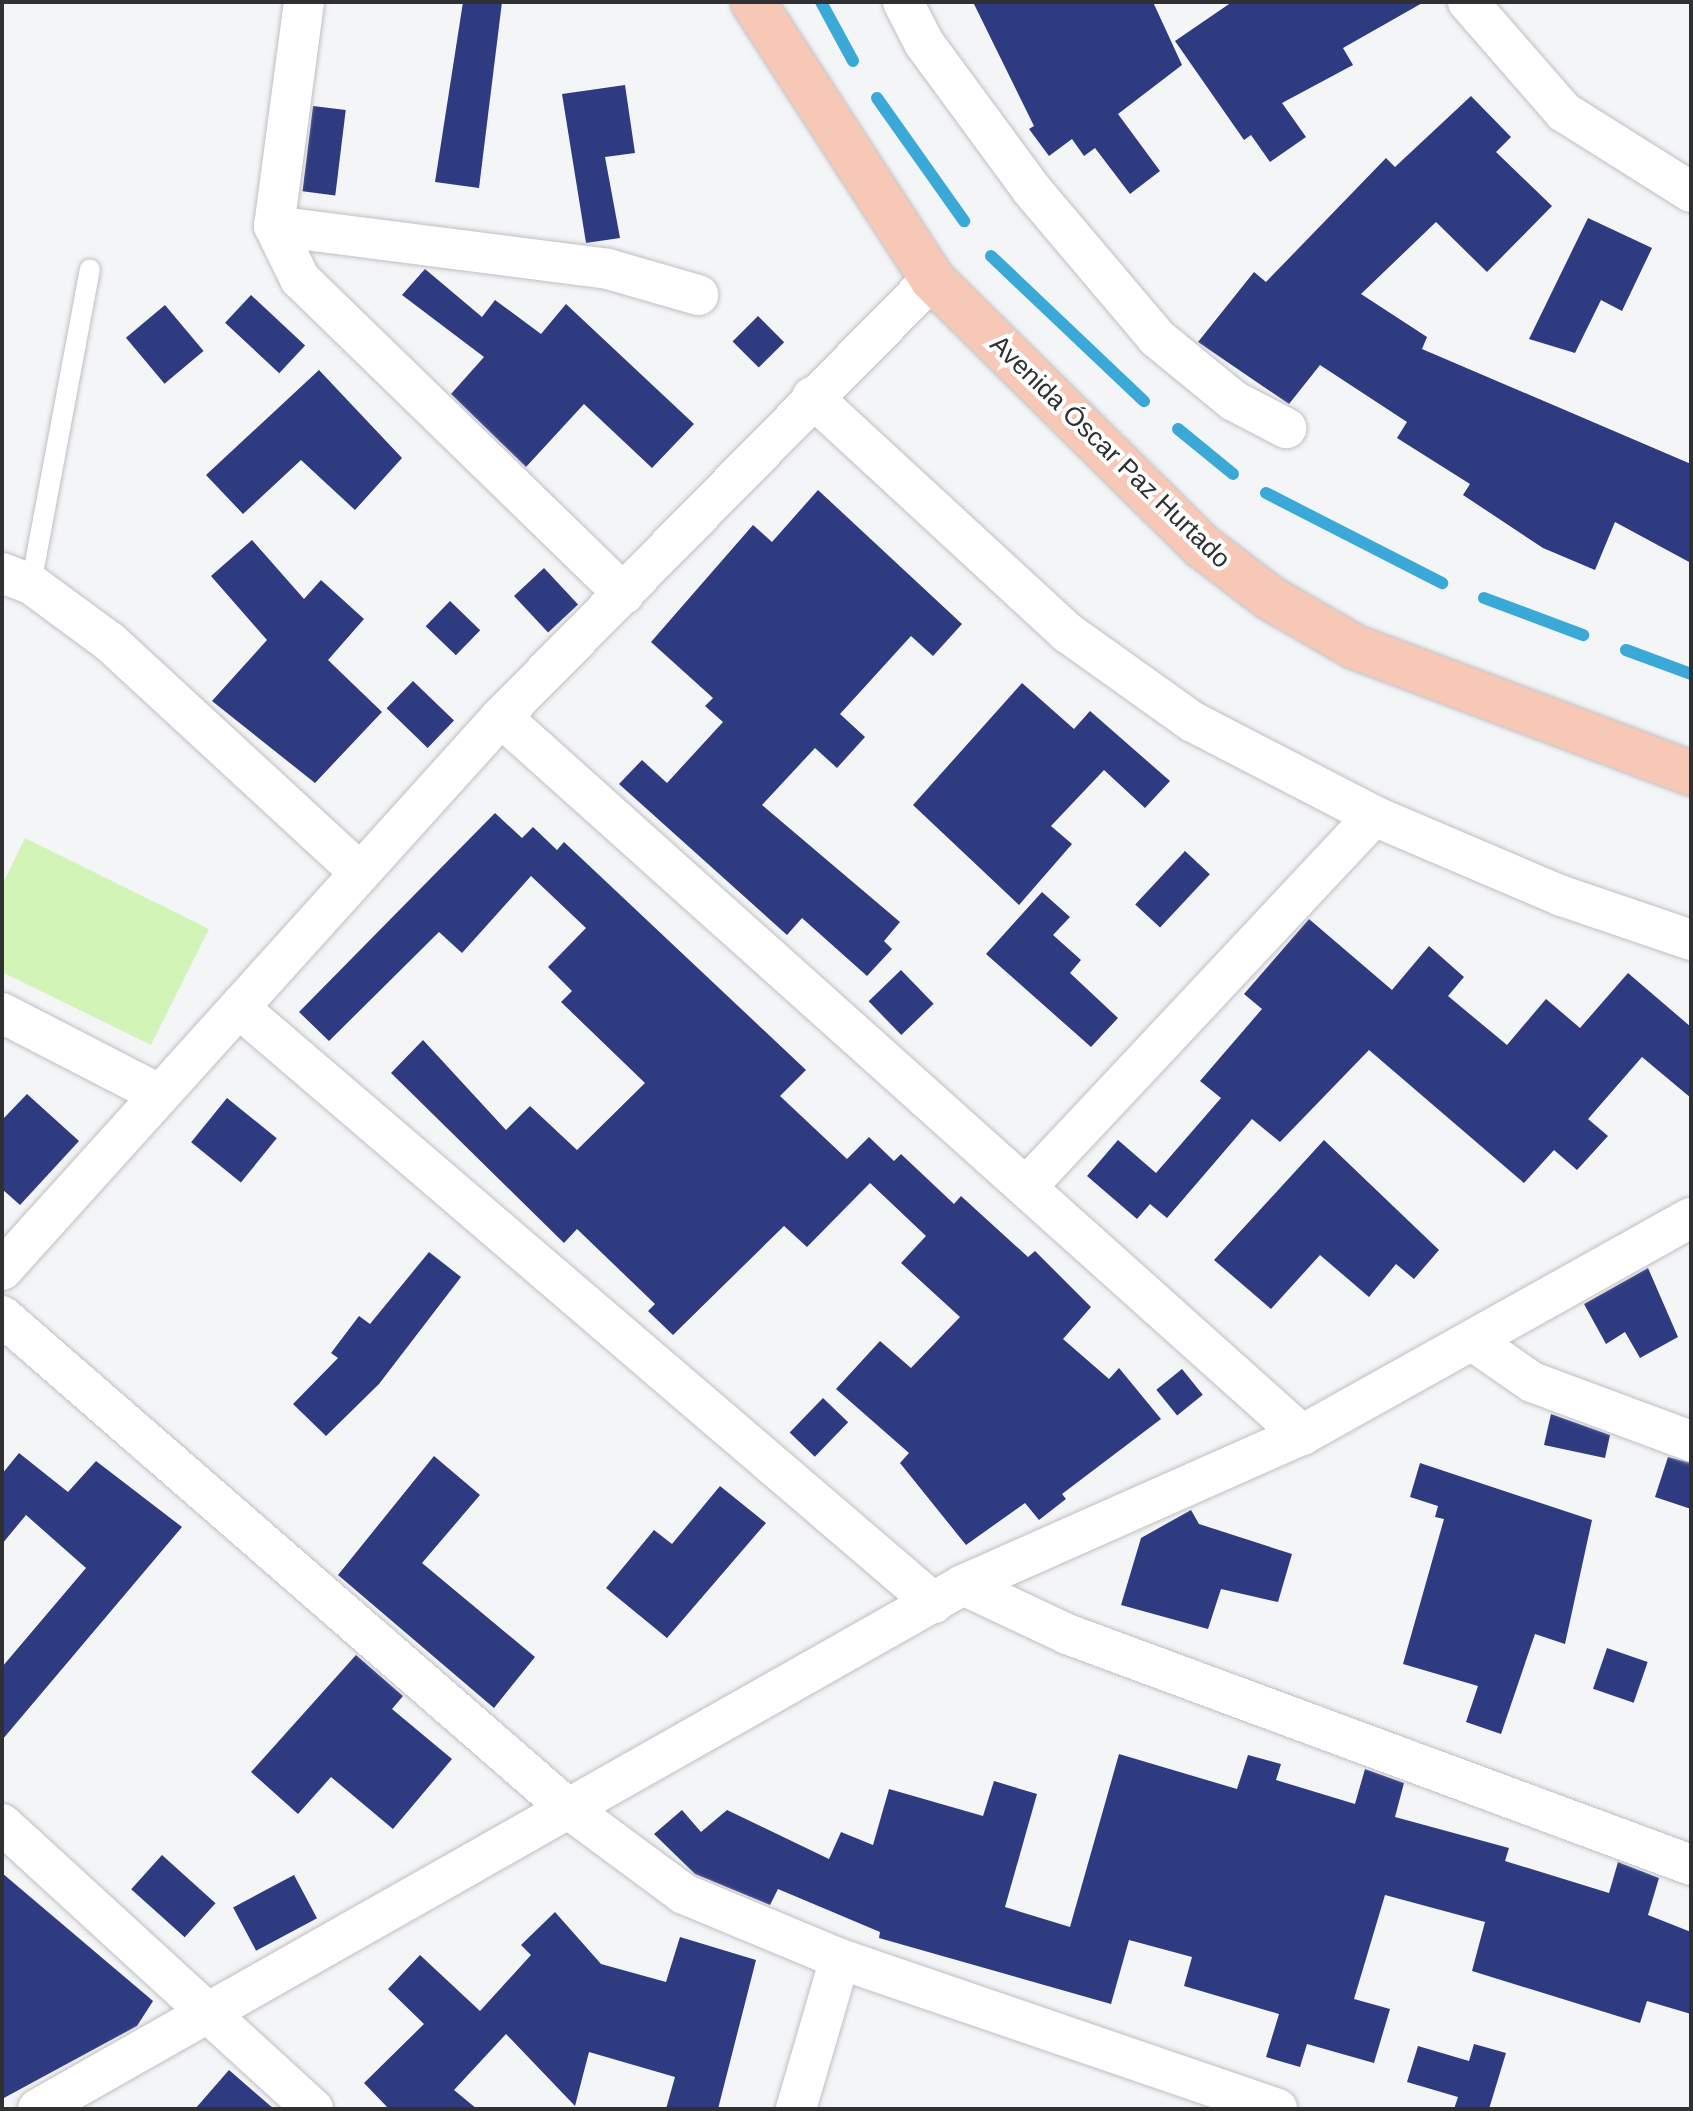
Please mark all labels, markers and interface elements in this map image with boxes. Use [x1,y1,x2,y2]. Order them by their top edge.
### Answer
street label: Avenida Óscar Paz Hurtado [983,329,1237,575]

